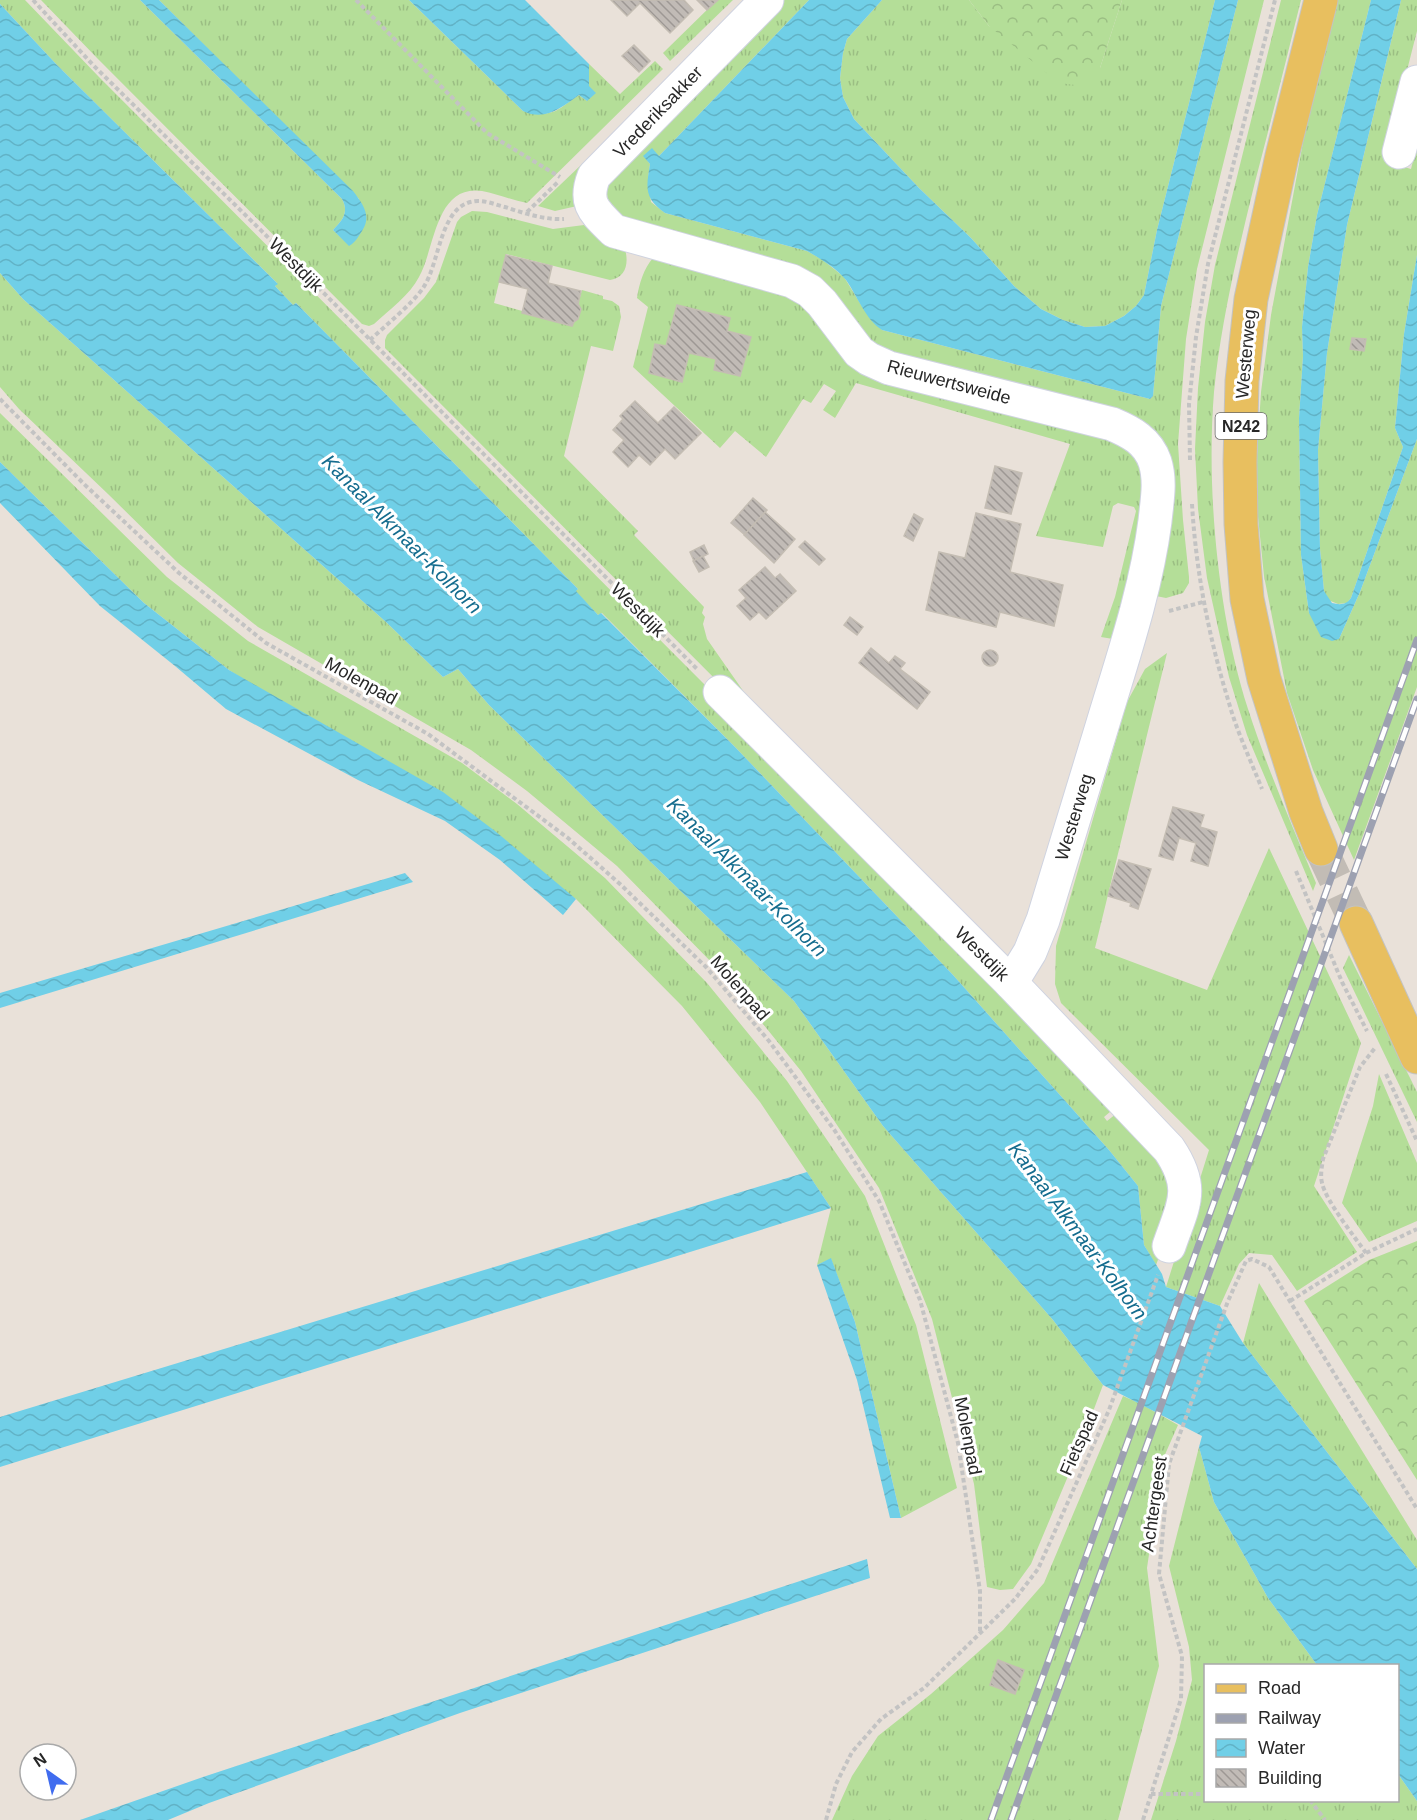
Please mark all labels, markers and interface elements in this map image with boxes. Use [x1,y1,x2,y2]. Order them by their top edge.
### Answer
street label: Vrederiksakker [609,62,707,162]
street label: Westdijk [265,234,328,297]
street label: Westerweg [1232,308,1260,400]
street label: Rieuwertsweide [885,356,1013,408]
road number: N242 [1216,413,1266,439]
water label: Kanaal Alkmaar-Kolhorn [318,450,486,618]
street label: Westdijk [607,579,670,642]
street label: Molenpad [322,653,400,709]
street label: Westerweg [1051,771,1097,863]
water label: Kanaal Alkmaar-Kolhorn [663,793,831,961]
street label: Westdijk [951,923,1014,986]
street label: Molenpad [707,952,773,1024]
water label: Kanaal Alkmaar-Kolhorn [1004,1138,1152,1324]
street label: Molenpad [951,1395,985,1477]
street label: Fietspad [1056,1407,1102,1479]
street label: Achtergeest [1137,1455,1171,1553]
legend [1204,1664,1399,1802]
text: Road [1258,1678,1301,1698]
text: Railway [1258,1708,1321,1728]
text: Water [1258,1738,1305,1758]
north arrow [18,1742,78,1802]
text: N [30,1750,49,1770]
text: Building [1258,1768,1322,1788]

